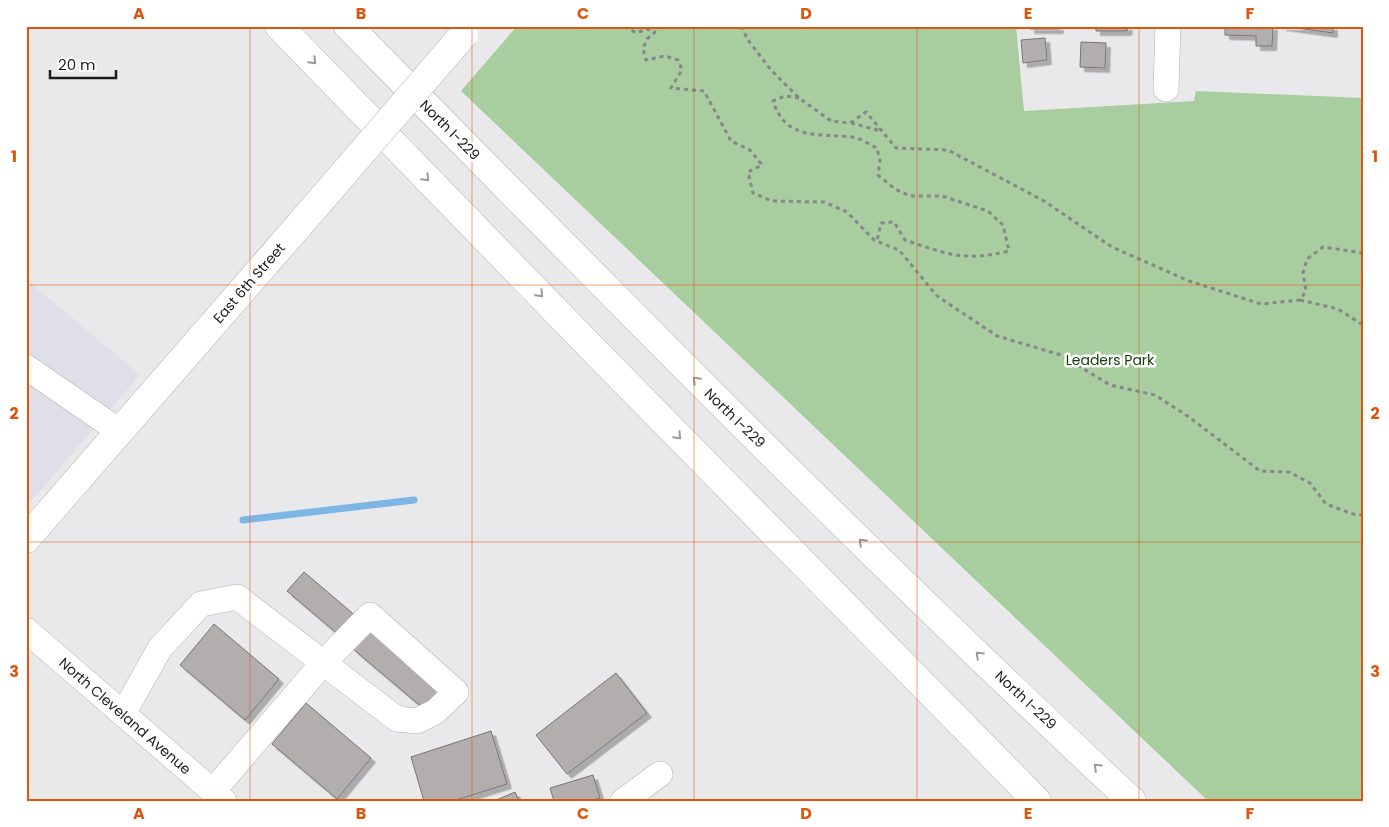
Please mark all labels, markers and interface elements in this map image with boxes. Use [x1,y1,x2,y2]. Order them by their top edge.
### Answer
text: A [133,2,145,25]
text: B [356,2,366,25]
text: C [577,2,589,25]
text: D [800,2,812,25]
text: E [1024,2,1032,25]
text: F [1246,2,1255,25]
scale bar [50,48,116,80]
text: 20 m [58,54,96,75]
one-way arrow [307,56,316,65]
street label: North I-229 [415,95,485,165]
text: 1 [11,145,17,168]
text: 1 [1372,145,1378,168]
one-way arrow [421,172,430,181]
street label: East 6th Street [208,239,290,327]
one-way arrow [534,289,543,298]
park label: Leaders Park [1066,350,1155,370]
one-way arrow [693,377,702,386]
street label: North I-229 [700,384,770,452]
text: 2 [9,402,19,425]
text: 2 [1370,402,1380,425]
one-way arrow [672,430,681,439]
one-way arrow [859,539,868,548]
one-way arrow [976,652,985,661]
street label: North Cleveland Avenue [55,653,196,779]
text: 3 [9,660,19,683]
text: 3 [1370,660,1380,683]
street label: North I-229 [991,666,1061,734]
one-way arrow [1093,764,1102,773]
text: A [133,802,145,825]
text: B [356,802,366,825]
text: C [577,802,589,825]
text: D [800,802,812,825]
text: E [1024,802,1032,825]
text: F [1246,802,1255,825]

